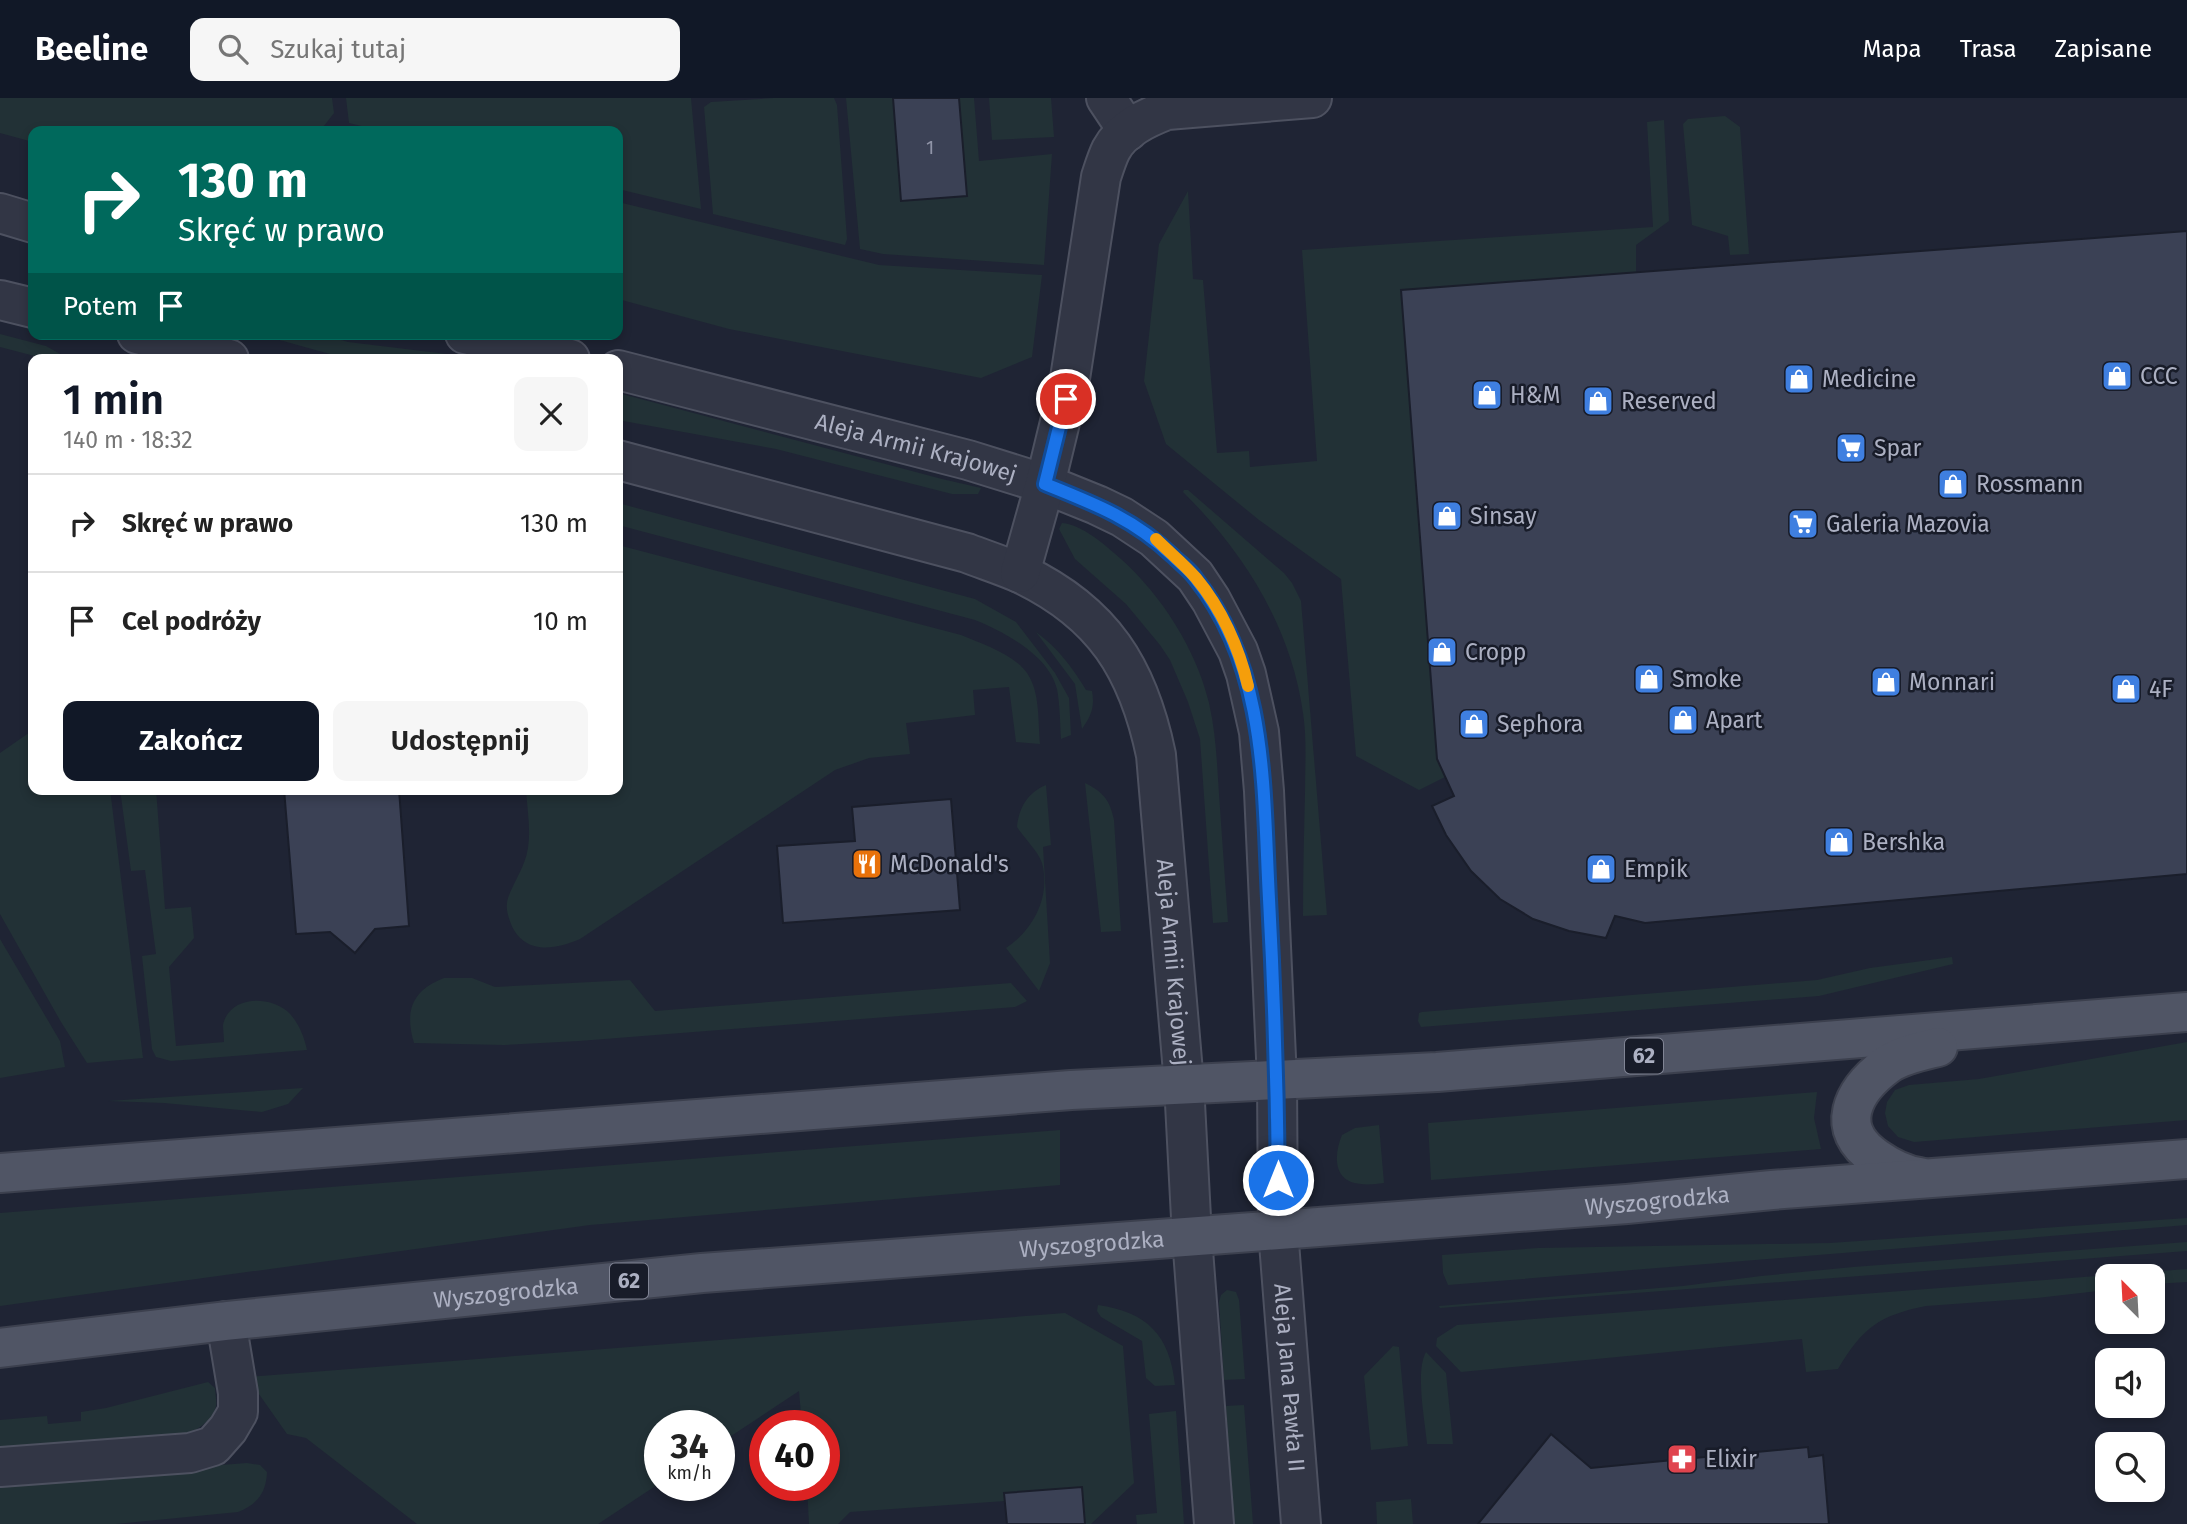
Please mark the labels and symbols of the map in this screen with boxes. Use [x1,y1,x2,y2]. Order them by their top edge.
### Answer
house number: 1 [926,136,934,159]
shop icon: CCC [2100,359,2134,393]
shop icon: Medicine [1782,362,1816,396]
place label: CCC [2140,362,2178,390]
place label: Medicine [1822,365,1916,393]
pin [1036,369,1096,429]
shop icon: H&M [1470,378,1504,412]
place label: H&M [1510,381,1560,409]
shop icon: Reserved [1581,384,1615,418]
place label: Reserved [1621,387,1717,415]
street label: Aleja Armii Krajowej [812,407,1020,488]
supermarket icon: Spar [1834,431,1868,465]
place label: Spar [1874,434,1921,462]
shop icon: Rossmann [1936,467,1970,501]
place label: Rossmann [1976,470,2083,498]
shop icon: Sinsay [1430,499,1464,533]
place label: Sinsay [1470,502,1537,530]
supermarket icon: Galeria Mazovia [1786,507,1820,541]
place label: Galeria Mazovia [1826,510,1990,538]
shop icon: Cropp [1425,635,1459,669]
place label: Cropp [1465,638,1526,666]
shop icon: Smoke [1632,662,1666,696]
place label: Smoke [1672,665,1742,693]
shop icon: Monnari [1869,665,1903,699]
place label: Monnari [1909,668,1995,696]
shop icon: 4F [2109,672,2143,706]
place label: 4F [2149,675,2173,703]
shop icon: Apart [1666,703,1700,737]
place label: Apart [1706,706,1763,734]
shop icon: Sephora [1457,707,1491,741]
place label: Sephora [1497,710,1583,738]
shop icon: Bershka [1822,825,1856,859]
place label: Bershka [1862,828,1945,856]
restaurant icon: McDonald's [850,847,884,881]
place label: McDonald's [890,850,1009,878]
shop icon: Empik [1584,852,1618,886]
place label: Empik [1624,855,1688,883]
street label: Aleja Armii Krajowej [1151,858,1196,1067]
road number: 62 [1625,1038,1663,1074]
position arrow [1241,1143,1315,1217]
street label: Wyszogrodzka [1584,1180,1731,1221]
street label: Wyszogrodzka [1018,1225,1166,1263]
road number: 62 [610,1264,648,1298]
north arrow [2095,1264,2165,1334]
street label: Wyszogrodzka [432,1272,580,1314]
street label: Aleja Jana Pawła II [1268,1282,1311,1473]
speed limit sign: 40 [749,1410,840,1501]
pharmacy icon: Elixir [1665,1442,1699,1476]
place label: Elixir [1705,1445,1757,1473]

